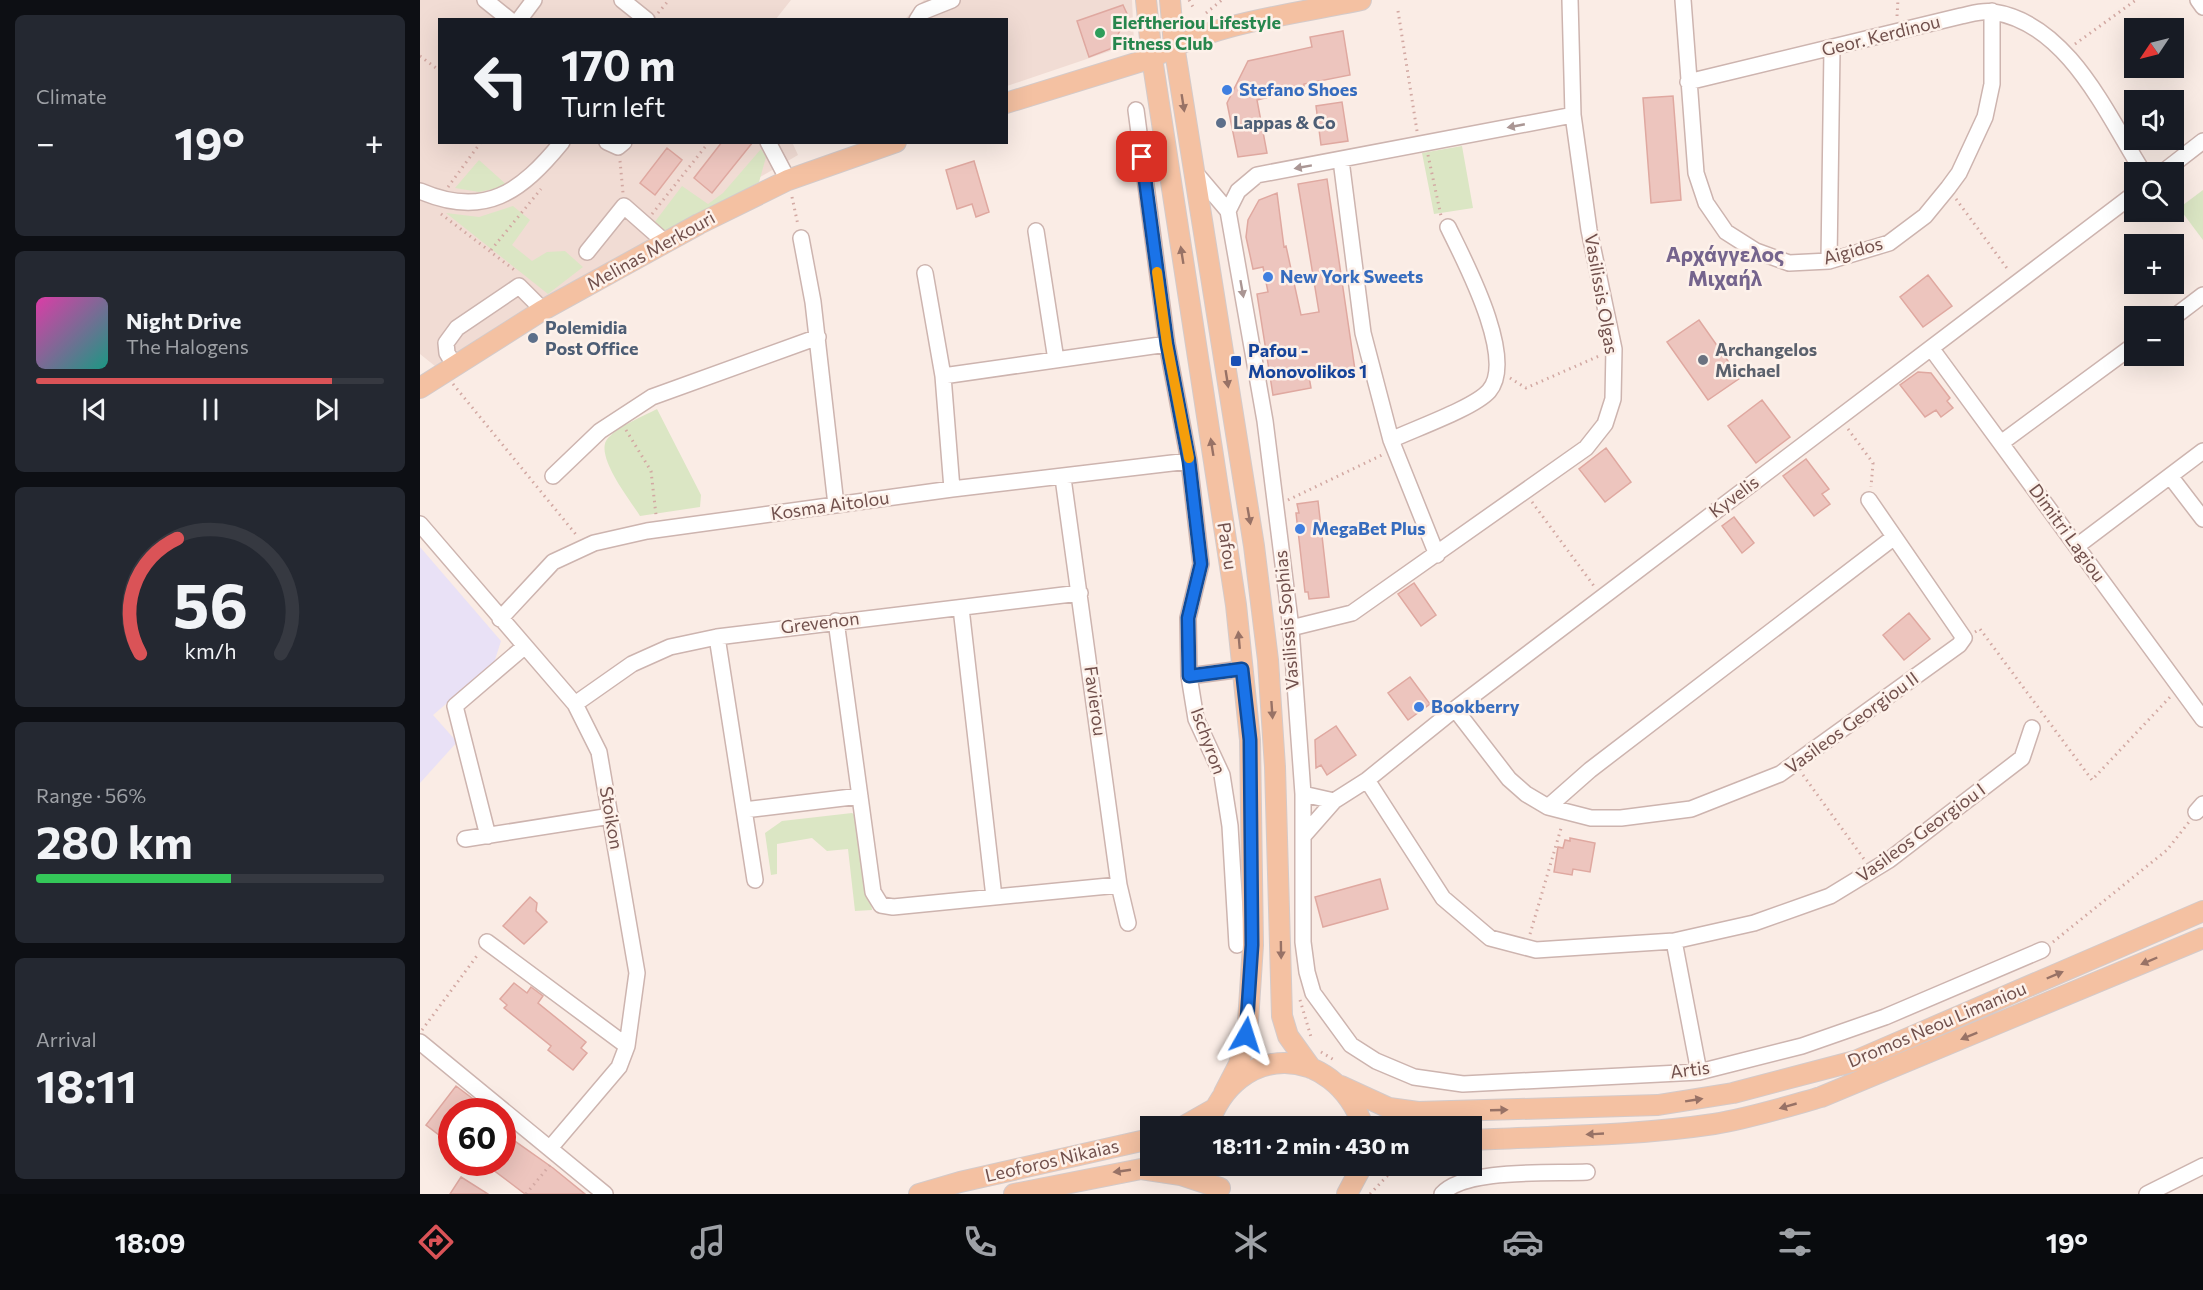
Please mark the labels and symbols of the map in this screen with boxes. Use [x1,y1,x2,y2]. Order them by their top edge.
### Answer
street label: Geor. Kerdinou [1819,10,1942,60]
place label: Eleftheriou Lifestyle Fitness Club [1112,11,1281,54]
north arrow [2124,18,2184,78]
marker: Eleftheriou Lifestyle Fitness Club [1093,26,1107,40]
place label: Stefano Shoes [1239,78,1358,100]
marker: Stefano Shoes [1220,83,1234,97]
one-way arrow [1179,94,1188,113]
place label: Lappas & Co [1233,111,1336,133]
marker: Lappas & Co [1214,116,1228,130]
one-way arrow [1506,122,1525,131]
pin [1116,131,1167,182]
one-way arrow [1294,163,1313,172]
street label: Melinas Merkouri [583,206,718,294]
street label: Vasilissis Olgas [1581,232,1623,356]
street label: Aigidos [1821,232,1885,269]
district label: Αρχάγγελος Μιχαήλ [1666,241,1784,290]
one-way arrow [1178,245,1187,264]
place label: New York Sweets [1280,265,1423,287]
marker: New York Sweets [1261,270,1275,284]
one-way arrow [1238,280,1247,299]
place label: Polemidia Post Office [545,316,638,359]
marker: Polemidia Post Office [526,331,540,345]
place label: Archangelos Michael [1715,338,1817,381]
place label: Pafou - Monovolikos 1 [1248,339,1367,382]
marker: Archangelos Michael [1696,353,1710,367]
marker: Pafou - Monovolikos 1 [1229,354,1243,368]
one-way arrow [1222,369,1231,388]
one-way arrow [1207,438,1216,457]
street label: Kyvelis [1704,470,1763,522]
street label: Dimitri Lagiou [2025,479,2111,586]
street label: Kosma Aitolou [769,486,890,524]
one-way arrow [1245,507,1254,526]
place label: MegaBet Plus [1312,517,1426,539]
street label: Pafou [1213,520,1243,571]
marker: MegaBet Plus [1293,522,1307,536]
street label: Vasilissis Sophias [1269,549,1303,691]
street label: Grevenon [779,606,860,638]
one-way arrow [1234,631,1244,650]
street label: Favierou [1080,665,1112,737]
street label: Vasileos Georgiou II [1781,666,1922,778]
place label: Bookberry [1431,695,1520,717]
marker: Bookberry [1412,700,1426,714]
one-way arrow [1267,701,1277,720]
street label: Ischyron [1187,704,1231,777]
street label: Vasileos Georgiou I [1852,778,1989,886]
street label: Stoikon [596,785,628,851]
one-way arrow [1276,941,1286,960]
one-way arrow [2140,956,2158,966]
one-way arrow [2047,970,2064,979]
street label: Dromos Neou Limaniou [1844,976,2029,1072]
position arrow [1214,1003,1278,1067]
one-way arrow [1960,1031,1978,1041]
street label: Artis [1669,1056,1711,1082]
one-way arrow [1684,1095,1703,1104]
speed limit sign: 60 [438,1098,516,1176]
one-way arrow [1778,1102,1796,1111]
one-way arrow [1490,1105,1509,1115]
one-way arrow [1586,1129,1605,1138]
street label: Leoforos Nikaias [983,1134,1121,1186]
one-way arrow [1113,1167,1132,1176]

